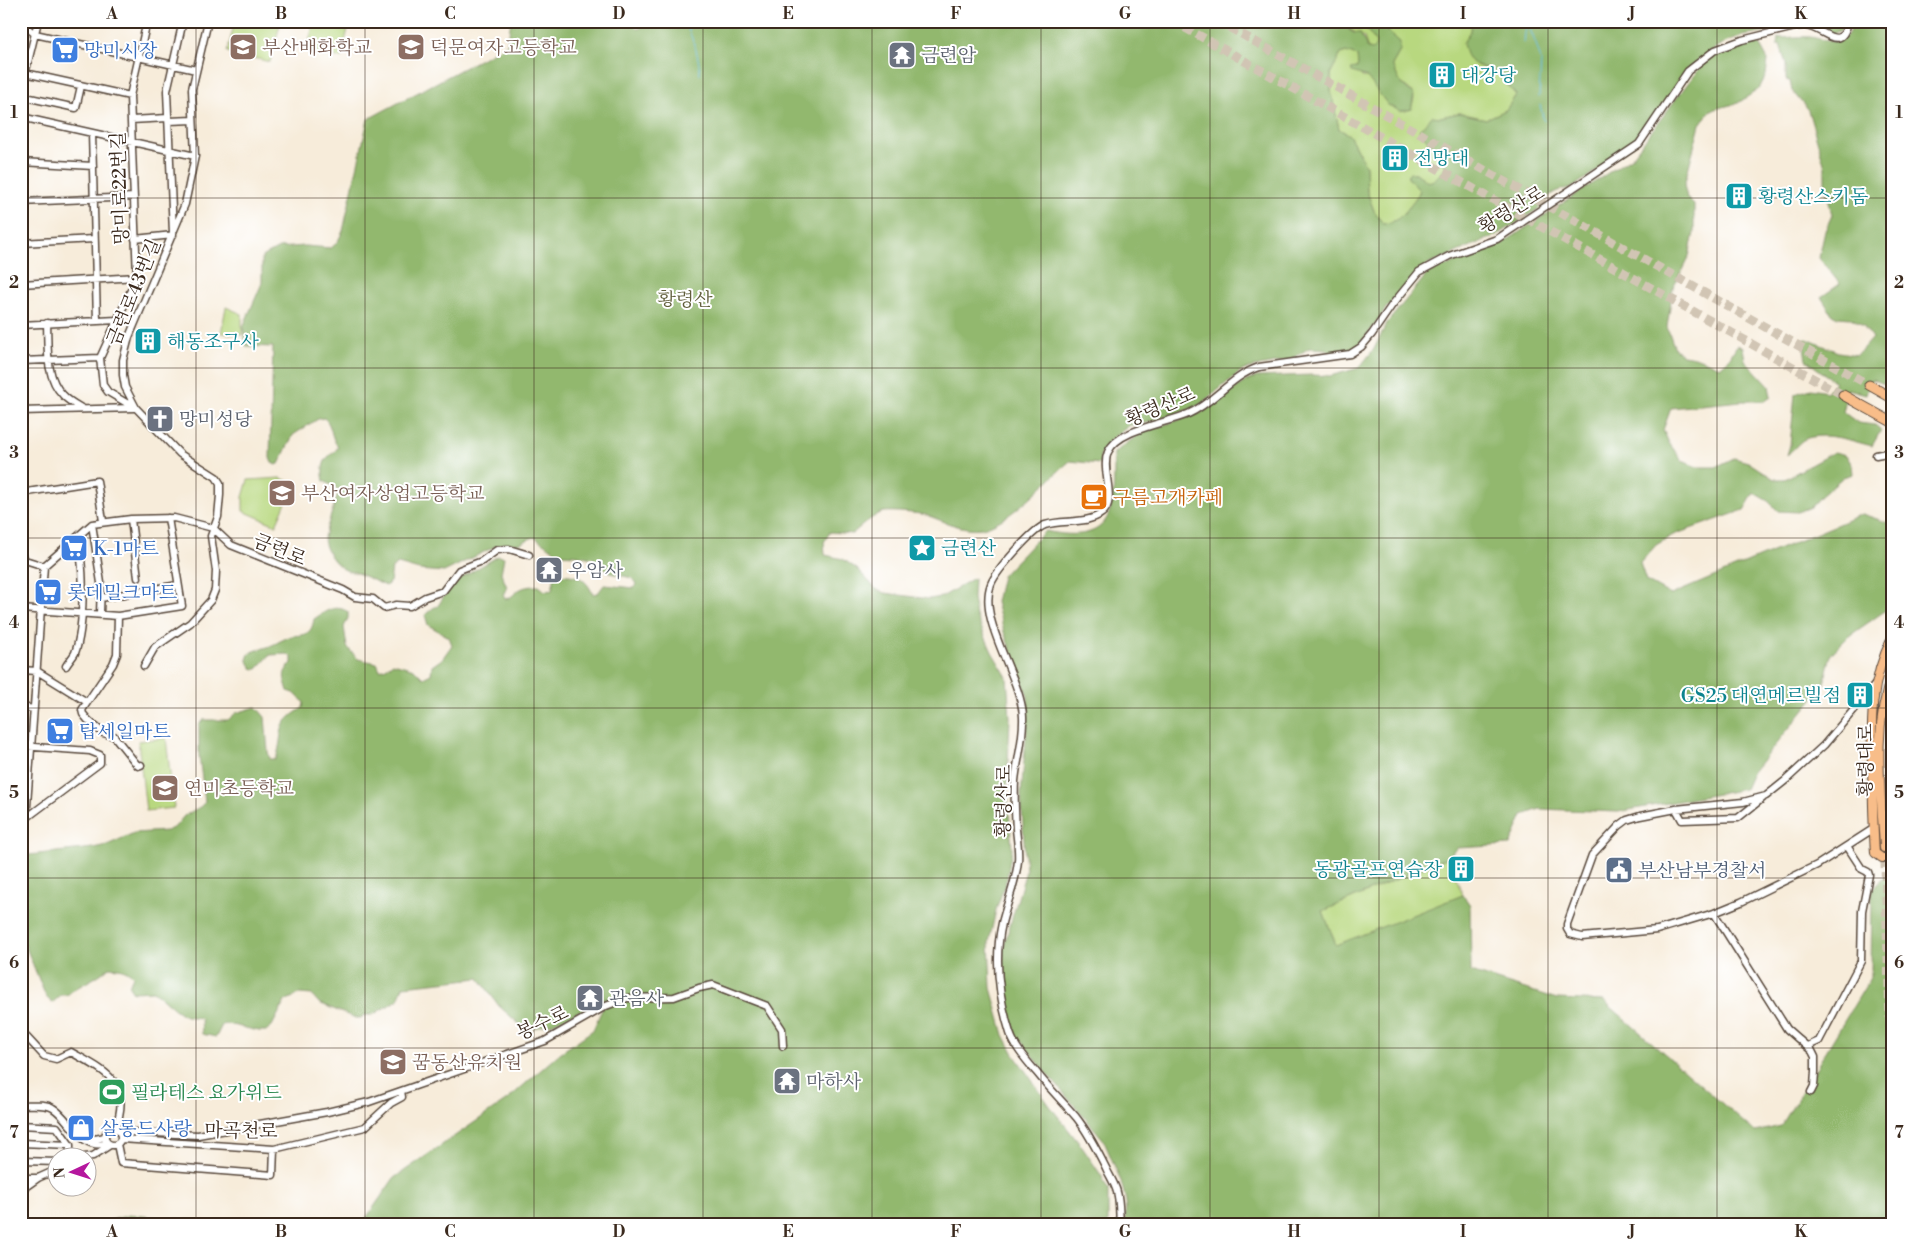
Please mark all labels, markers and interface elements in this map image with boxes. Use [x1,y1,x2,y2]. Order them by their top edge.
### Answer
text: A [105,4,118,24]
text: B [275,4,287,24]
text: C [444,4,456,24]
text: D [613,4,626,24]
text: E [782,4,794,24]
text: F [950,4,962,24]
text: G [1119,4,1132,24]
text: H [1287,4,1301,24]
text: I [1460,4,1466,24]
text: J [1627,4,1635,24]
text: K [1795,4,1809,24]
school or university icon: 부산배화학교 [228,32,258,62]
school or university icon: 덕문여자고등학교 [396,32,426,62]
supermarket icon: 망미시장 [50,35,80,65]
place label: 부산배화학교 [262,36,372,60]
place label: 덕문여자고등학교 [430,36,577,60]
place label: 망미시장 [84,39,158,63]
temple icon: 금련암 [887,40,917,70]
place label: 금련암 [921,44,977,68]
building icon: 대강당 [1427,60,1457,90]
place label: 대강당 [1461,64,1517,88]
text: 1 [10,103,18,123]
text: 1 [1895,103,1903,123]
street label: 망미로22번길 [106,131,134,245]
building icon: 전망대 [1380,143,1410,173]
place label: 전망대 [1414,147,1469,171]
street label: 황령산로 [1474,181,1549,239]
building icon: 황령산스키돔 [1724,181,1754,211]
place label: 황령산스키돔 [1758,185,1869,209]
street label: 금련로43번길 [102,235,166,350]
text: 2 [9,273,19,293]
text: 2 [1894,273,1904,293]
park label: 황령산 [657,288,713,312]
building icon: 해동조구사 [133,326,163,356]
place label: 해동조구사 [167,330,259,354]
street label: 황령산로 [1122,382,1199,432]
church icon: 망미성당 [145,404,175,434]
place label: 망미성당 [179,408,253,432]
text: 3 [9,443,19,463]
text: 3 [1894,443,1904,463]
school or university icon: 부산여자상업고등학교 [267,478,297,508]
place label: 부산여자상업고등학교 [301,482,485,506]
cafe icon: 구름고개카페 [1079,482,1109,512]
place label: 구름고개카페 [1113,486,1223,510]
street label: 금련로 [250,528,310,571]
supermarket icon: K-1마트 [59,533,89,563]
place icon: 금련산 [907,533,937,563]
place label: K-1마트 [93,537,159,561]
place label: 금련산 [941,537,997,561]
temple icon: 우암사 [534,555,564,585]
place label: 우암사 [568,559,624,583]
supermarket icon: 롯데밀크마트 [33,577,63,607]
place label: 롯데밀크마트 [67,581,177,605]
text: 4 [9,613,20,633]
text: 4 [1894,613,1905,633]
building icon: GS25 대연메르빌점 [1845,680,1875,710]
place label: GS25 대연메르빌점 [1681,684,1841,708]
supermarket icon: 탑세일마트 [45,716,75,746]
place label: 탑세일마트 [79,720,171,744]
street label: 황령대로 [1854,723,1878,797]
street label: 황령산로 [991,764,1017,838]
school or university icon: 연미초등학교 [150,773,180,803]
place label: 연미초등학교 [184,777,294,801]
text: 5 [9,783,19,803]
text: 5 [1894,783,1904,803]
building icon: 동광골프연습장 [1446,854,1476,884]
public building icon: 부산남부경찰서 [1604,855,1634,885]
place label: 동광골프연습장 [1314,858,1443,882]
place label: 부산남부경찰서 [1638,859,1766,883]
text: 6 [9,953,19,973]
text: 6 [1894,953,1904,973]
temple icon: 관음사 [575,983,605,1013]
place label: 관음사 [609,987,665,1011]
street label: 봉수로 [512,1000,572,1045]
school or university icon: 꿈동산유치원 [378,1047,408,1077]
place label: 꿈동산유치원 [412,1051,522,1075]
temple icon: 마하사 [772,1066,802,1096]
place label: 마하사 [806,1070,862,1094]
sports icon: 필라테스 요가위드 [97,1077,127,1107]
place label: 필라테스 요가위드 [131,1081,282,1105]
shop icon: 살롱드사랑 [66,1113,96,1143]
place label: 살롱드사랑 [100,1117,192,1141]
street label: 마곡천로 [204,1118,278,1144]
text: 7 [9,1123,19,1143]
text: 7 [1894,1123,1904,1143]
north arrow [48,1148,98,1198]
text: N [51,1167,69,1179]
text: A [105,1222,118,1242]
text: B [275,1222,287,1242]
text: C [444,1222,456,1242]
text: D [613,1222,626,1242]
text: E [782,1222,794,1242]
text: F [950,1222,962,1242]
text: G [1119,1222,1132,1242]
text: H [1287,1222,1301,1242]
text: I [1460,1222,1466,1242]
text: J [1627,1222,1635,1242]
text: K [1795,1222,1809,1242]

